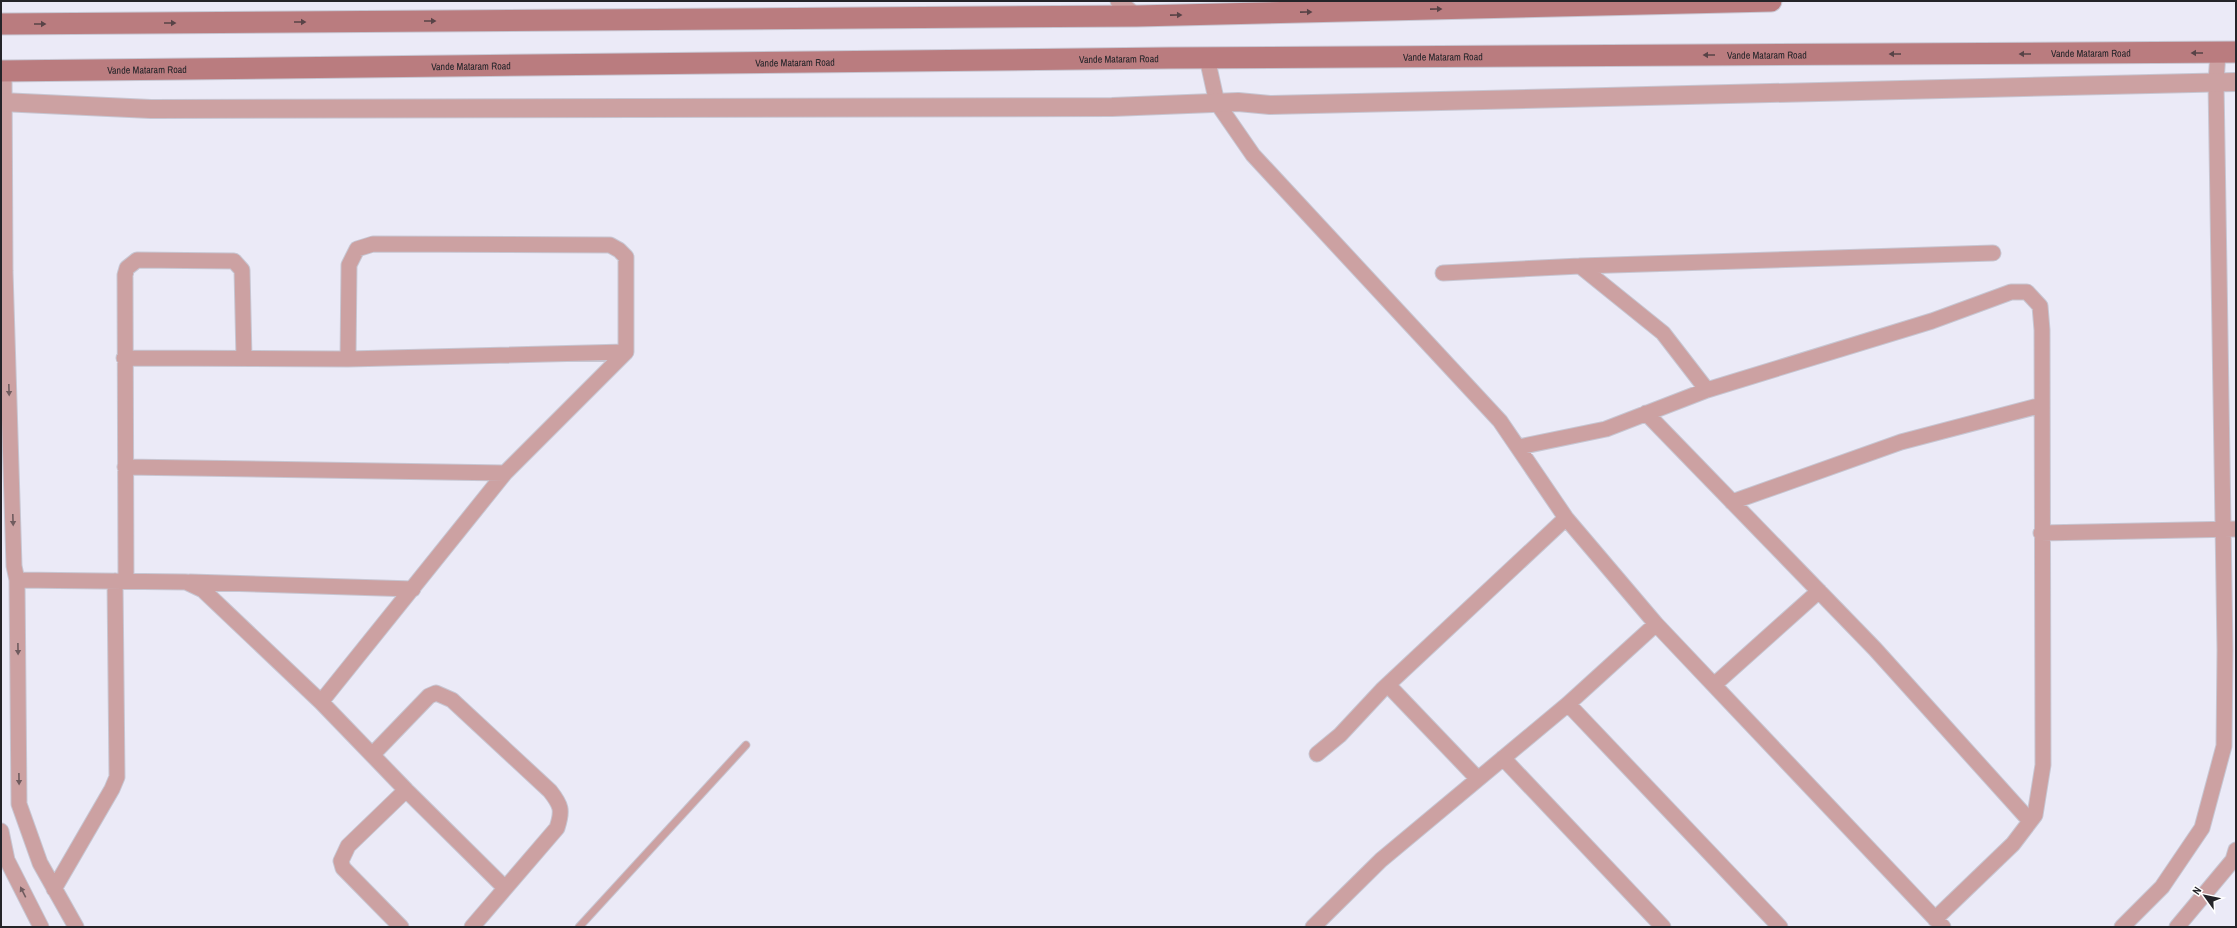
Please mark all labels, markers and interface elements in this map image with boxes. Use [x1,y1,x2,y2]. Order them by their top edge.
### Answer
one-way arrow [1430,6,1443,12]
one-way arrow [1300,9,1313,15]
one-way arrow [1170,12,1183,18]
one-way arrow [424,18,437,24]
one-way arrow [294,19,307,25]
one-way arrow [164,20,177,26]
one-way arrow [34,21,47,27]
street label: Vande Mataram Road [2051,47,2131,60]
street label: Vande Mataram Road [1727,48,1807,62]
street label: Vande Mataram Road [1403,50,1483,64]
one-way arrow [2190,50,2203,56]
one-way arrow [1888,51,1901,57]
one-way arrow [2018,51,2031,57]
street label: Vande Mataram Road [1079,52,1159,66]
one-way arrow [1702,52,1715,58]
street label: Vande Mataram Road [755,56,835,70]
street label: Vande Mataram Road [431,59,511,73]
street label: Vande Mataram Road [107,63,187,77]
one-way arrow [5,384,12,396]
one-way arrow [10,514,16,527]
one-way arrow [14,643,21,655]
one-way arrow [16,773,22,786]
north arrow [2185,876,2225,916]
text: N [2189,884,2204,897]
one-way arrow [20,886,26,898]

